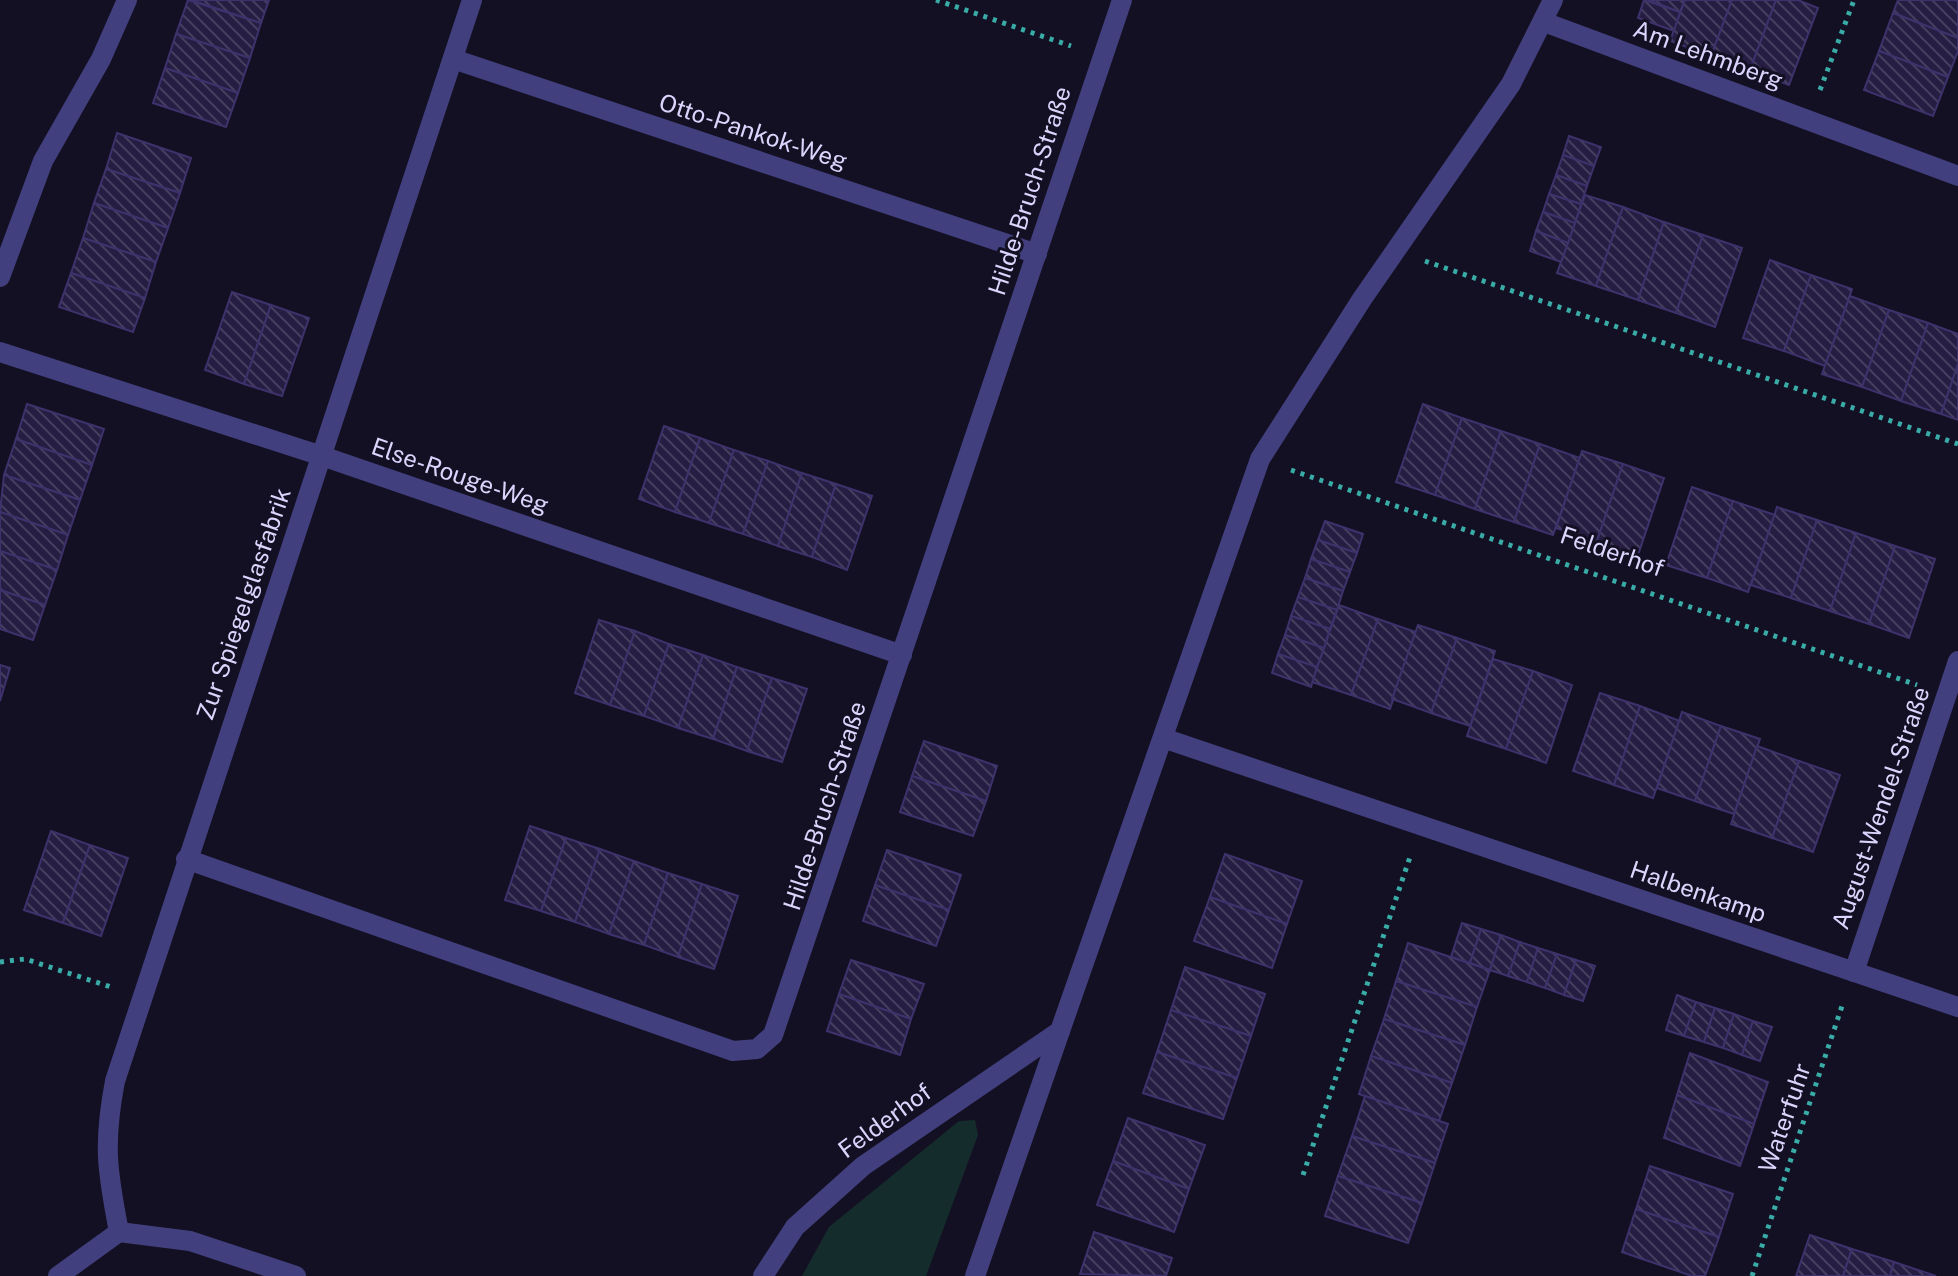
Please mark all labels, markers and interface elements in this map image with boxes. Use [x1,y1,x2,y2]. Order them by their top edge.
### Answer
street label: Am Lehmberg [1630,14,1787,94]
street label: Hilde-Bruch-Straße [982,83,1076,299]
street label: Otto-Pankok-Weg [656,87,851,175]
street label: Else-Rouge-Weg [368,432,553,519]
street label: Zur Spiegelglasfabrik [190,484,296,723]
street label: Felderhof [1557,520,1668,582]
street label: August-Wendel-Straße [1825,683,1935,933]
street label: Hilde-Bruch-Straße [777,698,871,914]
street label: Halbenkamp [1627,855,1770,927]
street label: Waterfuhr [1752,1059,1816,1176]
street label: Felderhof [833,1077,936,1163]

